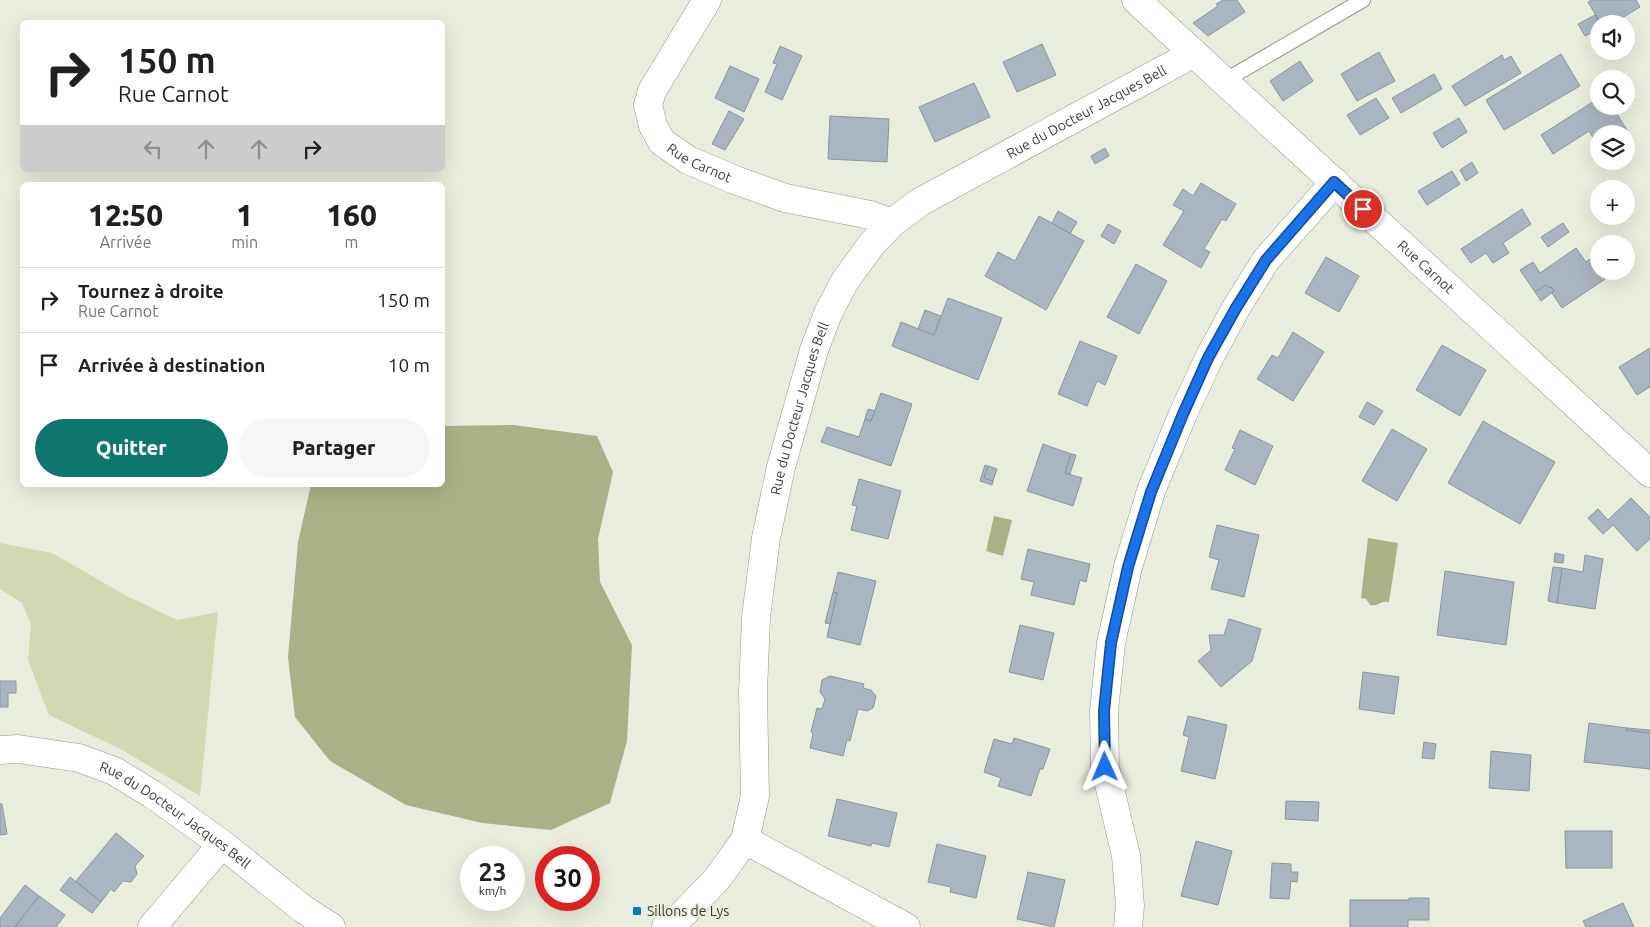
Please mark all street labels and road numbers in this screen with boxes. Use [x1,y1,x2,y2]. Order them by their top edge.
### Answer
street label: Rue du Docteur Jacques Bell [1004,62,1169,162]
street label: Rue Carnot [664,140,735,186]
street label: Rue Carnot [1395,237,1458,297]
street label: Rue du Docteur Jacques Bell [767,319,832,496]
street label: Rue du Docteur Jacques Bell [97,758,254,872]

